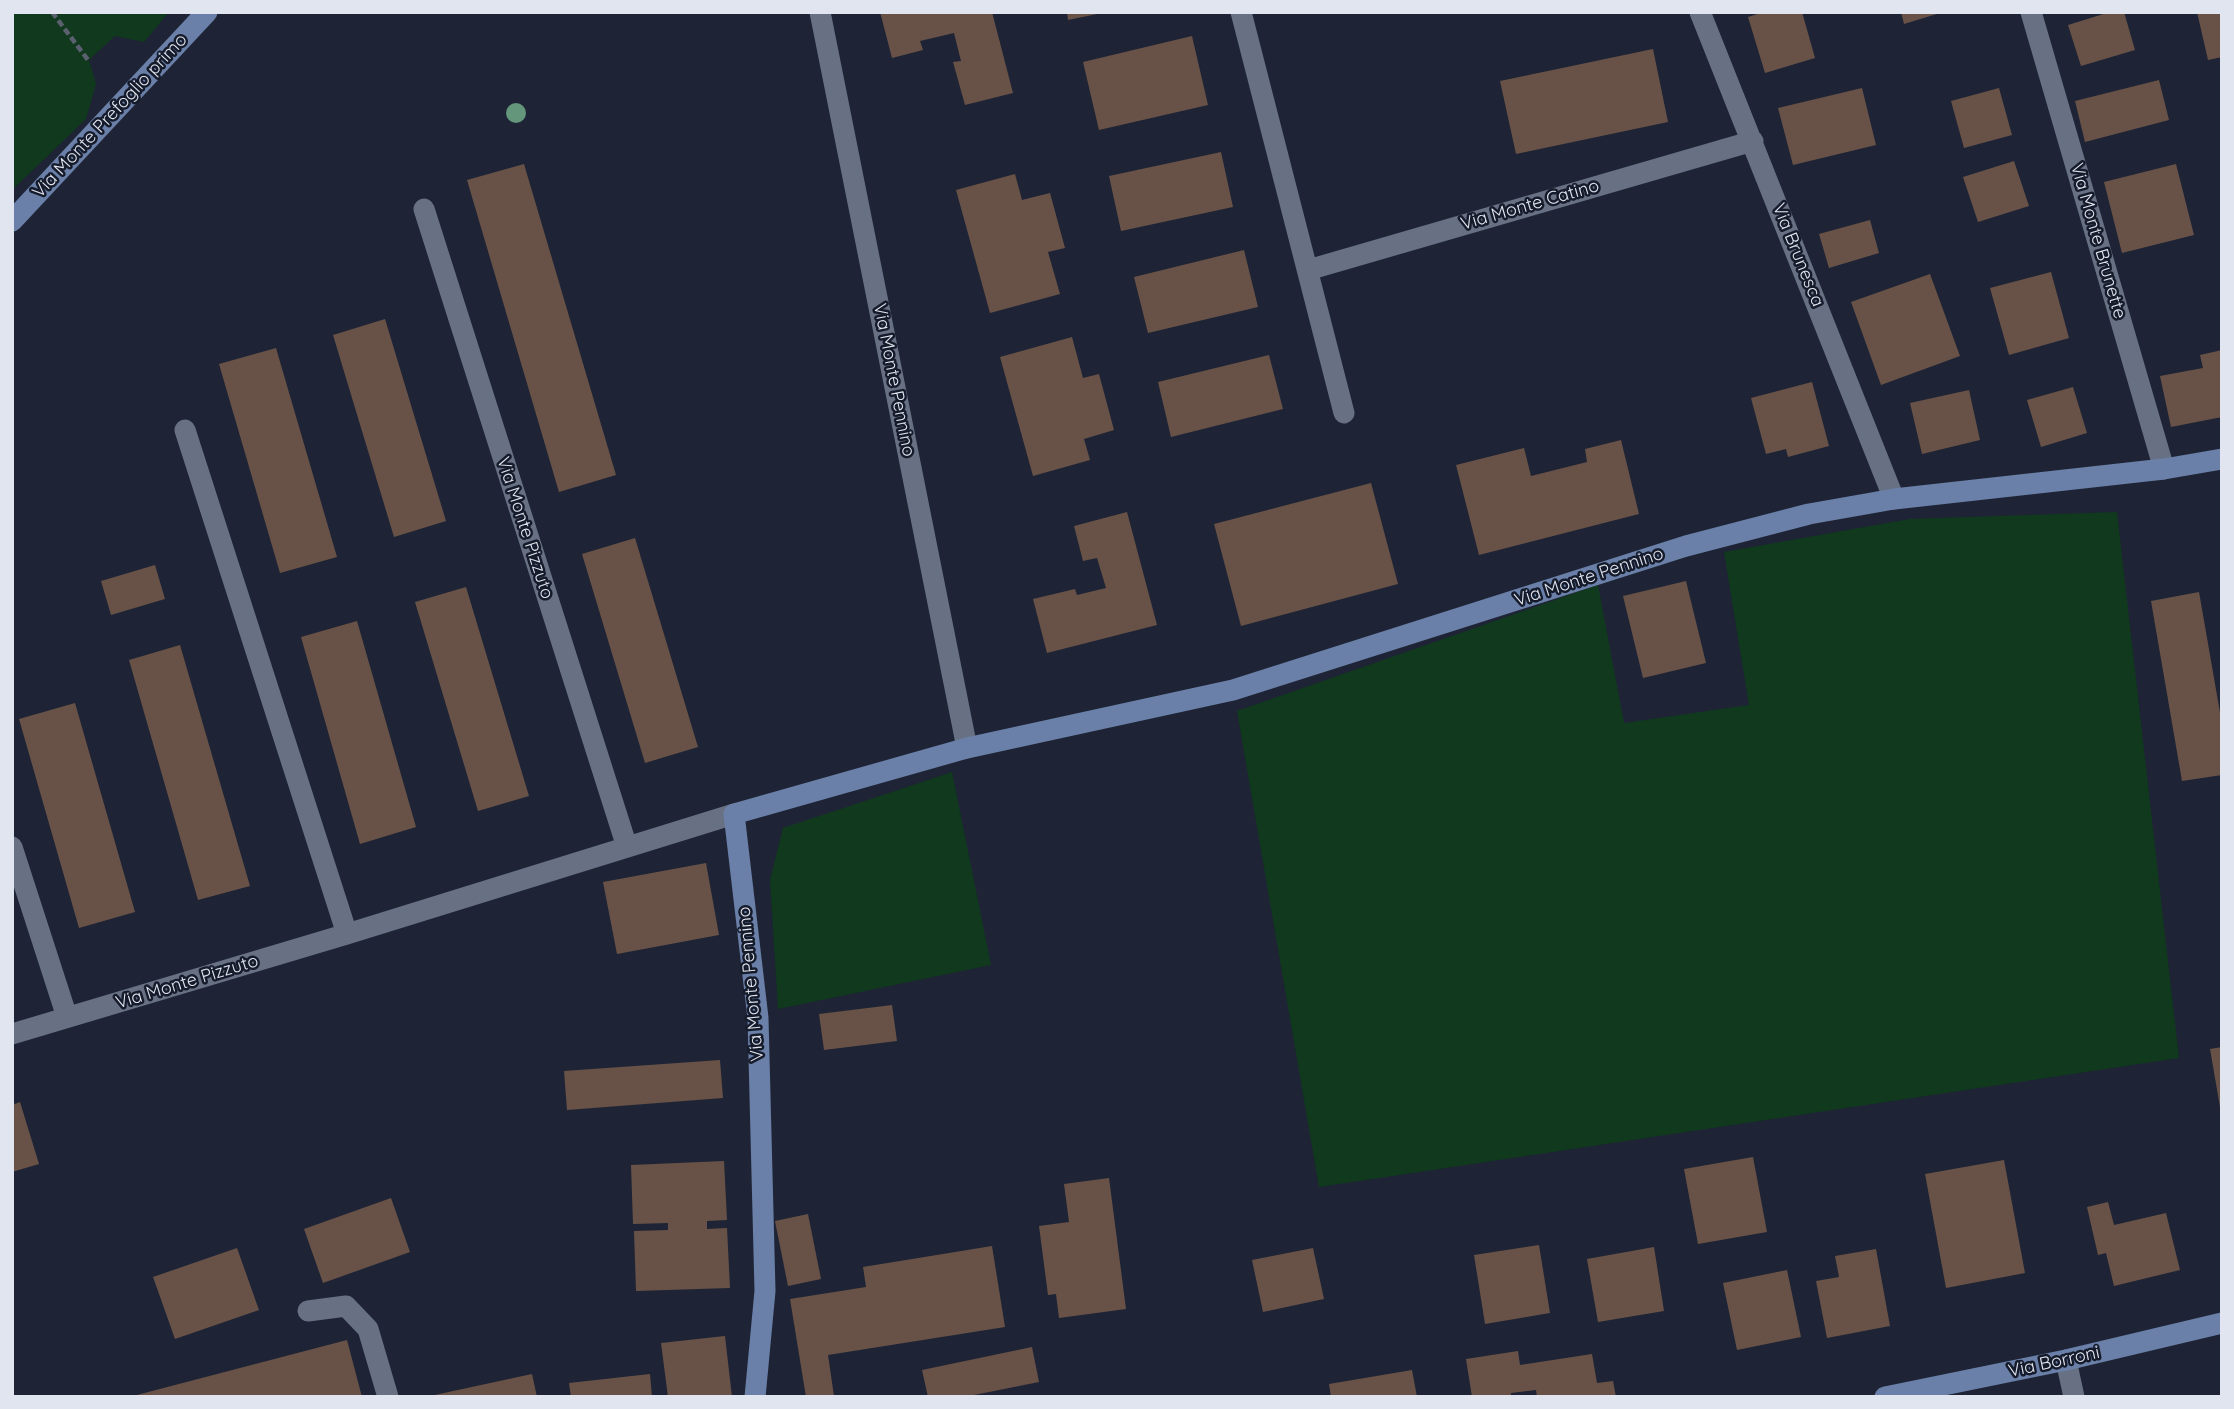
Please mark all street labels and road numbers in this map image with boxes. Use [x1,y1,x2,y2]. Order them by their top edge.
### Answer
street label: Via Monte Prefoglio primo [28,29,192,203]
street label: Via Monte Brunette [2065,161,2131,321]
street label: Via Monte Catino [1458,175,1602,235]
street label: Via Brunesca [1767,200,1829,310]
street label: Via Monte Pennino [869,302,919,458]
street label: Via Monte Pizzuto [492,454,558,602]
street label: Via Monte Pennino [1512,543,1666,611]
street label: Via Monte Pennino [733,906,769,1062]
street label: Via Monte Pizzuto [113,950,261,1014]
street label: Via Borroni [2006,1342,2102,1382]

